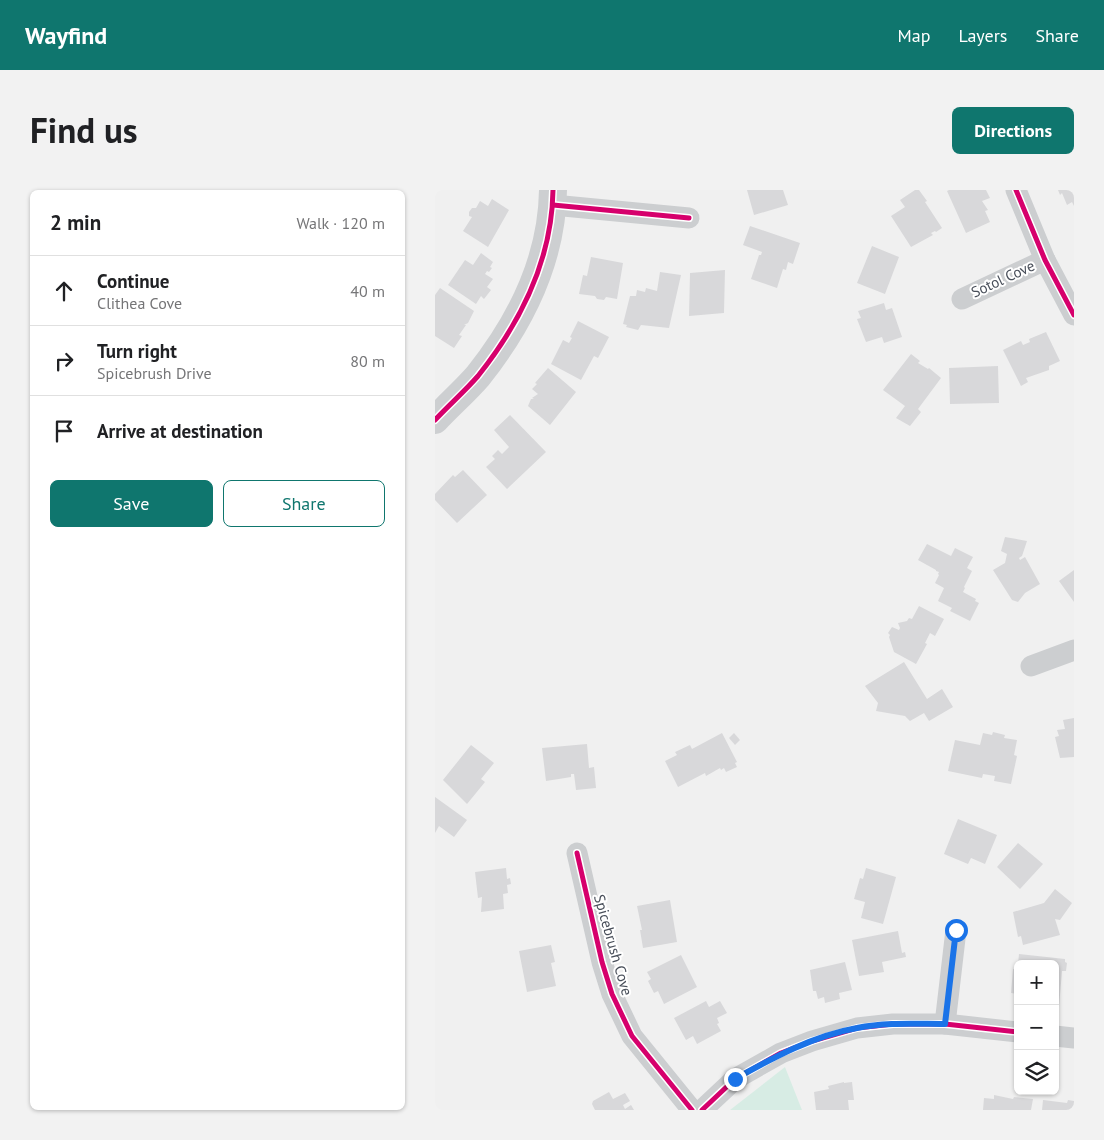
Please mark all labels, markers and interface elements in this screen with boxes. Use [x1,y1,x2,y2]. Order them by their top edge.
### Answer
text: Wayfind [25,20,107,51]
text: Map [898,24,930,47]
text: Layers [958,24,1007,47]
text: Share [1035,24,1079,47]
text: Find us [30,107,138,153]
button: Directions [952,107,1074,154]
text: 2 min [50,209,101,236]
text: Walk · 120 m [296,213,385,233]
street label: Sotol Cove [968,256,1038,302]
text: Continue [97,269,169,293]
icon: ahead [50,277,78,305]
text: 40 m [350,281,385,301]
text: Clithea Cove [97,293,182,313]
text: Turn right [97,339,177,363]
icon: right [50,347,78,375]
text: 80 m [350,351,385,371]
text: Spicebrush Drive [97,363,212,383]
icon: arrive [50,417,78,445]
text: Arrive at destination [97,419,263,443]
button: Save [50,480,213,527]
button: Share [223,480,385,527]
street label: Spicebrush Cove [590,892,637,998]
route start [945,919,968,942]
map controls [1014,960,1059,1095]
button: + [1014,960,1059,1005]
button: − [1014,1005,1059,1050]
button: layers [1014,1050,1059,1095]
route end [724,1068,747,1091]

